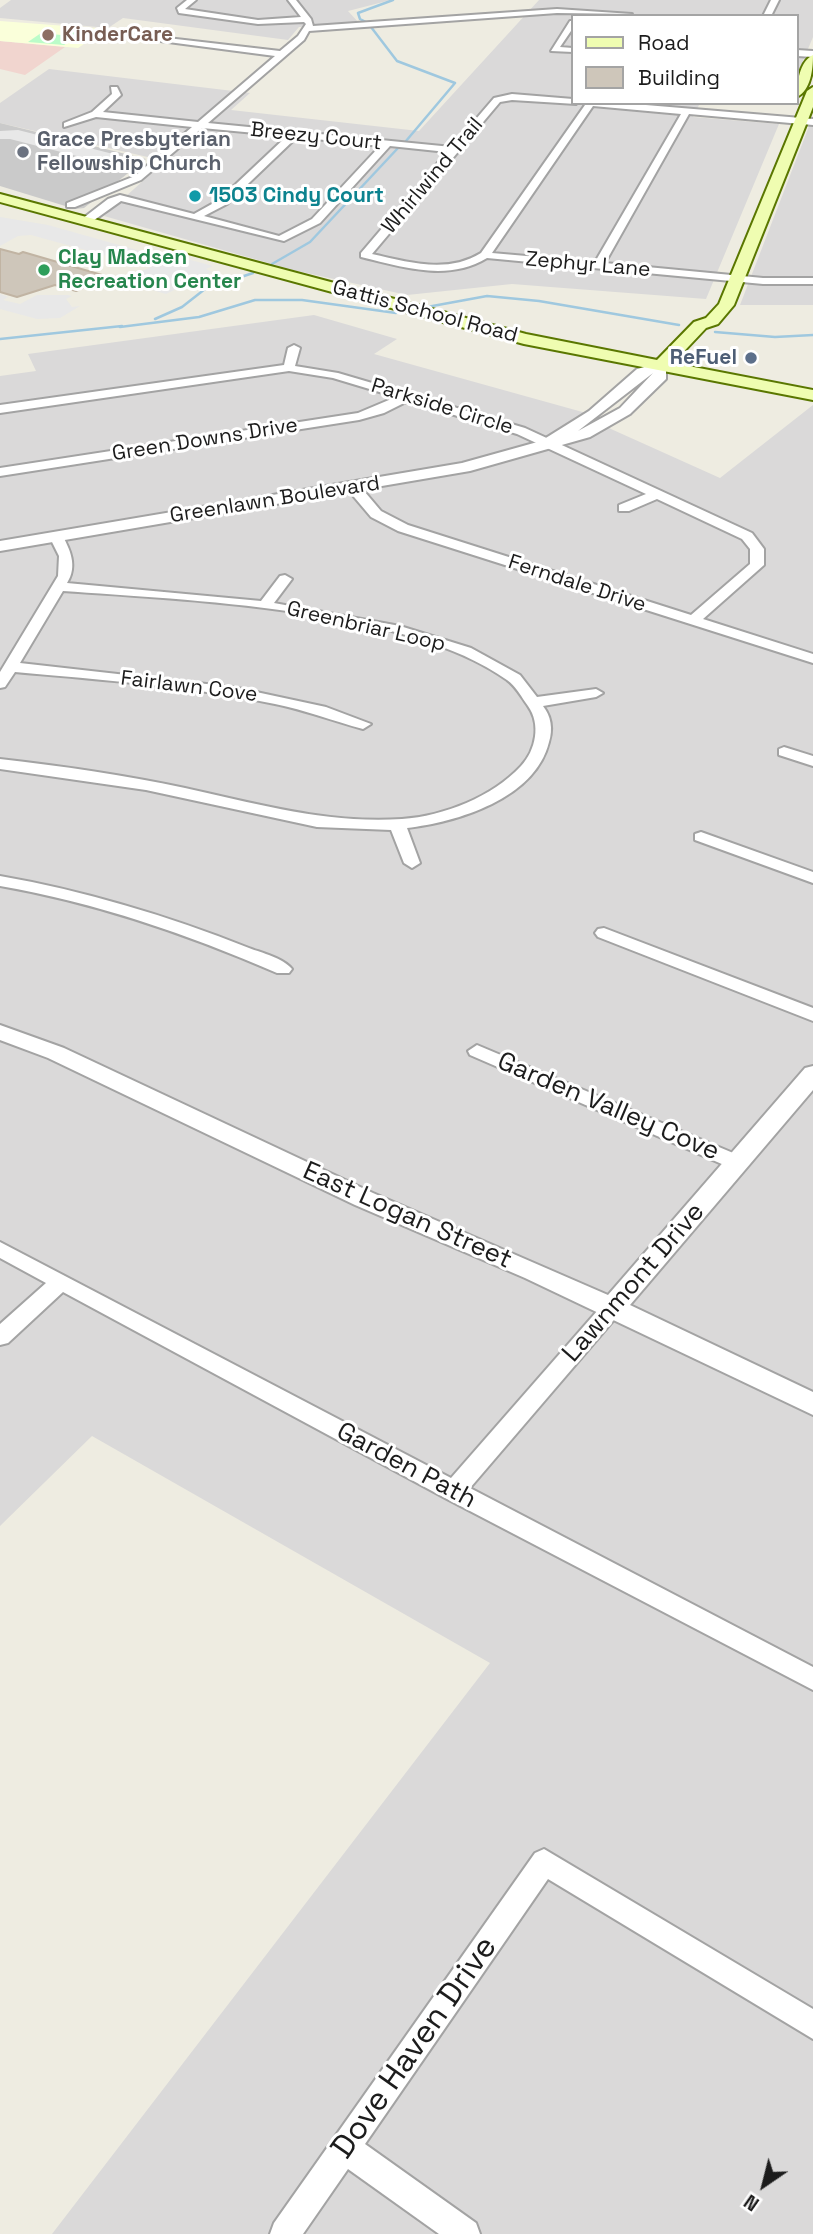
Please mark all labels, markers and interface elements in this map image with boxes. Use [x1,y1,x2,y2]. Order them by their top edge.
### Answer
legend [572,14,799,105]
place label: KinderCare [62,22,173,48]
marker: KinderCare [40,27,56,43]
text: Road [638,29,690,56]
text: Building [638,64,720,91]
street label: Whirlwind Trail [377,113,489,239]
street label: Breezy Court [249,118,383,156]
place label: Grace Presbyterian Fellowship Church [37,127,231,177]
marker: Grace Presbyterian Fellowship Church [15,144,31,160]
place label: 1503 Cindy Court [209,183,384,209]
marker: 1503 Cindy Court [187,188,203,204]
place label: Clay Madsen Recreation Center [58,245,241,295]
street label: Zephyr Lane [524,247,652,283]
marker: Clay Madsen Recreation Center [36,262,52,278]
street label: Gattis School Road [330,275,520,349]
place label: ReFuel [670,345,737,371]
marker: ReFuel [743,350,759,366]
street label: Parkside Circle [368,373,516,441]
street label: Green Downs Drive [110,413,300,467]
street label: Greenlawn Boulevard [168,471,382,529]
street label: Ferndale Drive [505,550,649,618]
street label: Greenbriar Loop [284,597,448,657]
street label: Fairlawn Cove [119,666,259,708]
street label: Garden Valley Cove [492,1046,724,1168]
street label: East Logan Street [298,1156,516,1276]
street label: Lawnmont Drive [556,1197,712,1369]
street label: Garden Path [331,1416,481,1516]
street label: Dove Haven Drive [324,1929,506,2167]
north arrow [729,2150,799,2220]
text: N [739,2189,764,2217]

